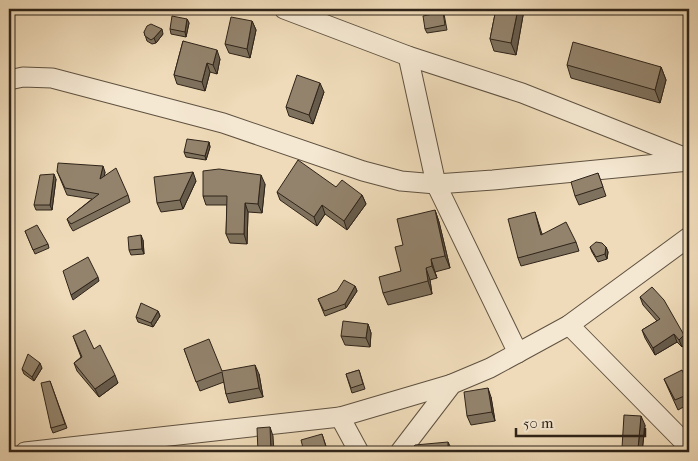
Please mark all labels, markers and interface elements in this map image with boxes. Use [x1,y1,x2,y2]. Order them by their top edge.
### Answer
scale bar [516,406,644,438]
text: 50 m [523,414,554,432]

